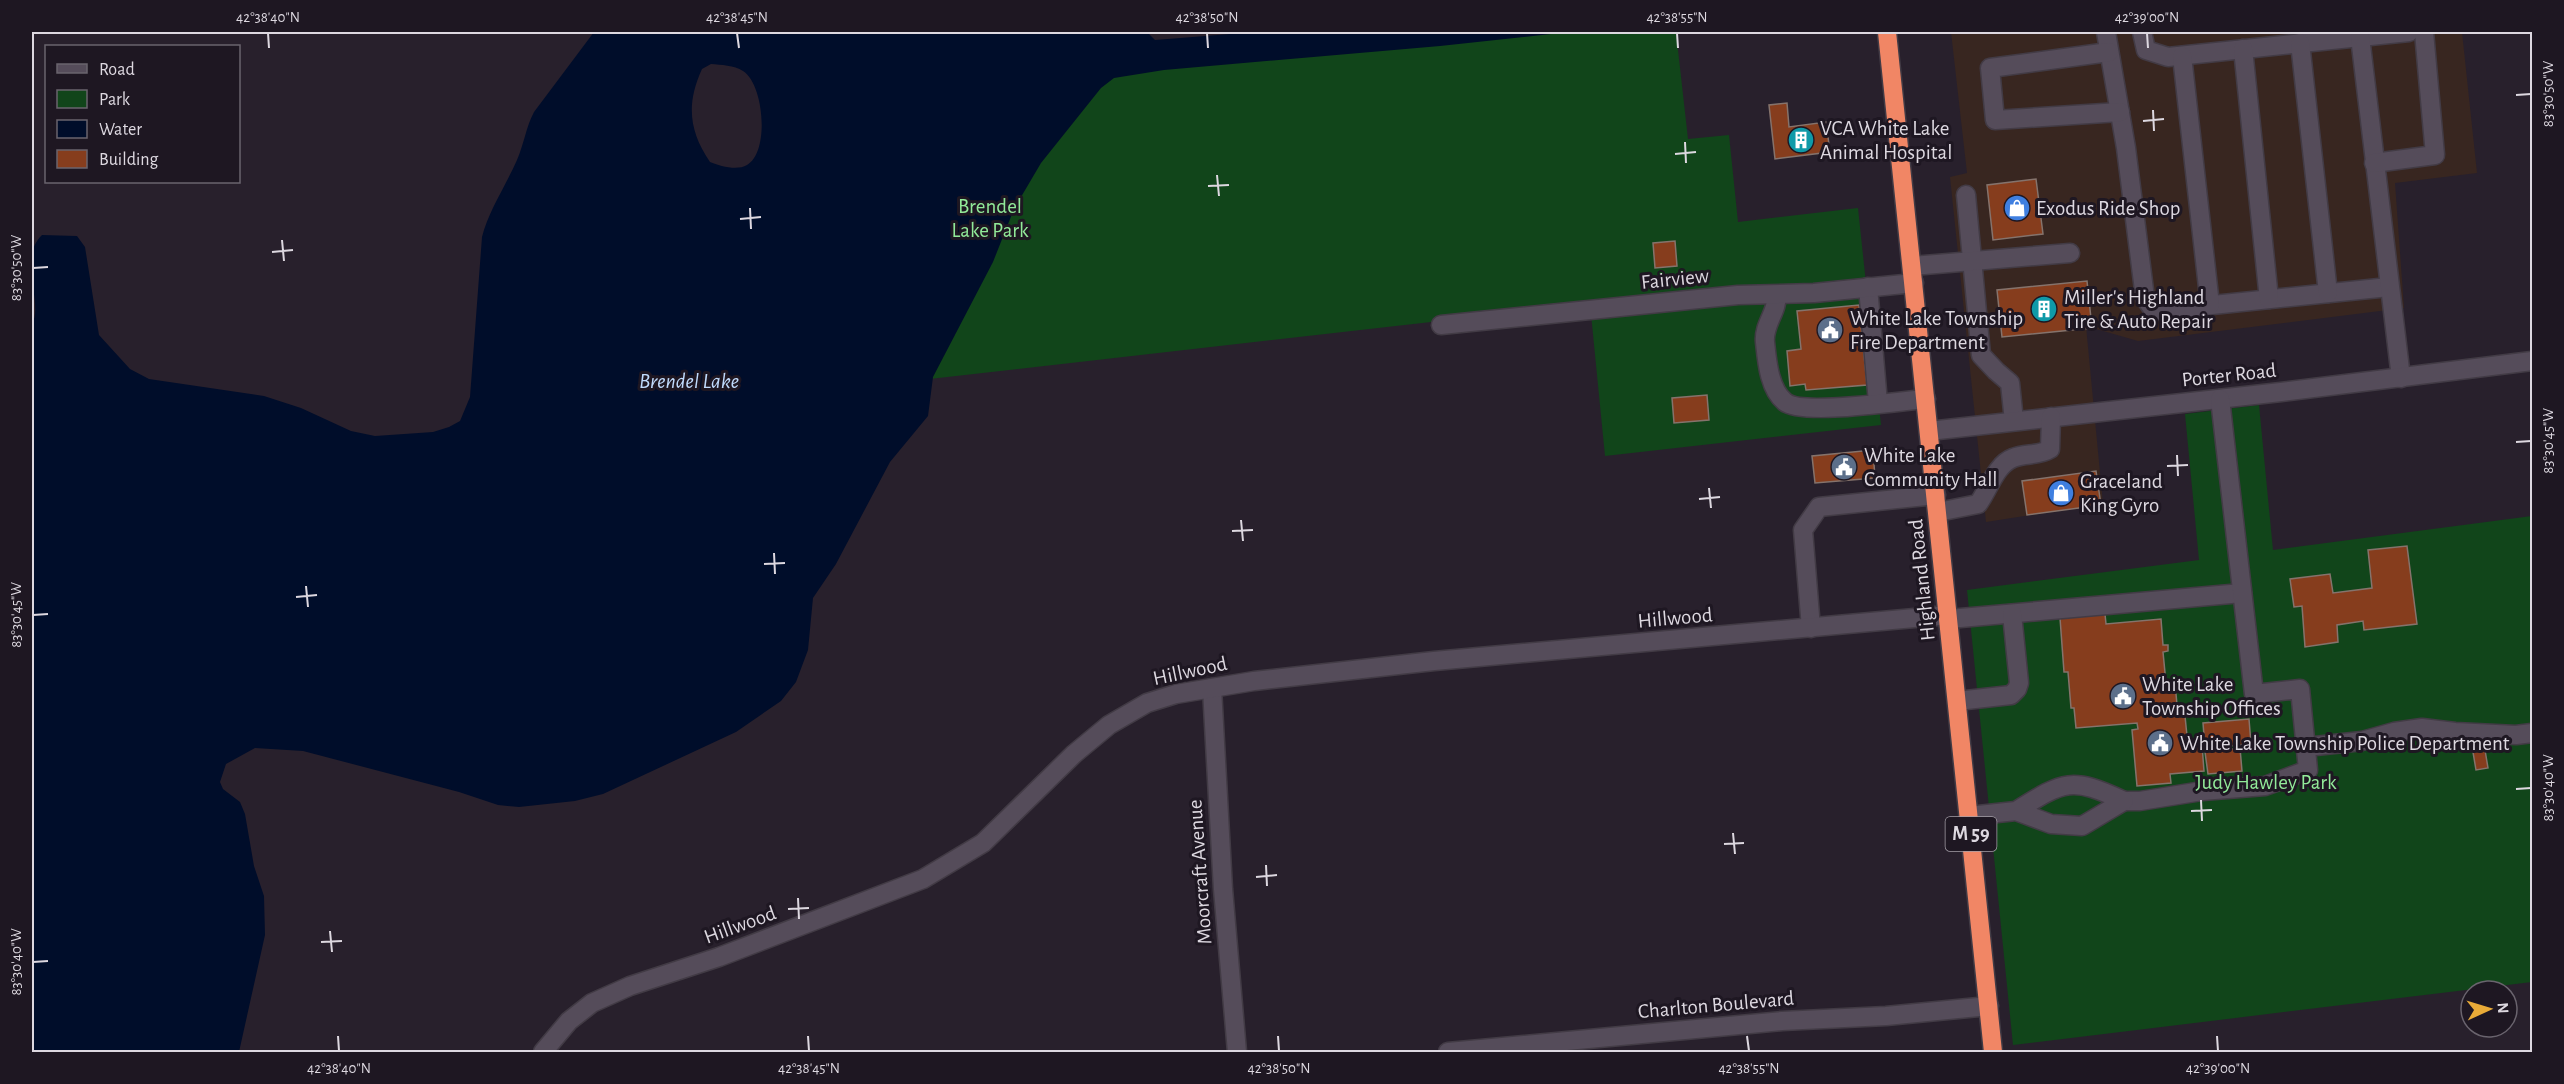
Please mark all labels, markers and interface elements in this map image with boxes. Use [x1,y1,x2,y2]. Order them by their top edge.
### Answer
text: 42°38'40"N [236,10,300,25]
text: 42°38'45"N [706,10,768,25]
text: 42°38'50"N [1176,10,1238,25]
text: 42°38'55"N [1646,10,1708,25]
text: 42°39'00"N [2115,10,2179,25]
legend [45,45,240,183]
text: 83°30'50"W [2541,60,2556,127]
text: Road [99,61,135,79]
text: Park [99,91,131,109]
place label: VCA White Lake Animal Hospital [1820,118,1952,163]
text: Water [99,121,142,139]
building icon: VCA White Lake Animal Hospital [1786,125,1816,155]
text: Building [99,151,159,169]
shop icon: Exodus Ride Shop [2002,193,2032,223]
park label: Brendel Lake Park [951,196,1029,241]
place label: Exodus Ride Shop [2036,198,2180,219]
text: 83°30'50"W [9,234,24,301]
street label: Fairview [1640,265,1710,293]
place label: Miller's Highland Tire & Auto Repair [2064,287,2213,332]
building icon: Miller's Highland Tire & Auto Repair [2029,294,2059,324]
place label: White Lake Township Fire Department [1850,308,2023,353]
public building icon: White Lake Township Fire Department [1815,315,1845,345]
street label: Porter Road [2181,360,2277,390]
water label: Brendel Lake [639,370,739,392]
text: 83°30'45"W [2541,408,2556,474]
place label: White Lake Community Hall [1864,445,1998,490]
public building icon: White Lake Community Hall [1829,452,1859,482]
place label: Graceland King Gyro [2080,471,2163,516]
shop icon: Graceland King Gyro [2046,478,2076,508]
street label: Highland Road [1905,518,1939,642]
text: 83°30'45"W [9,582,24,648]
street label: Hillwood [1637,604,1713,632]
street label: Hillwood [1151,653,1229,689]
place label: White Lake Township Offices [2142,674,2281,719]
public building icon: White Lake Township Offices [2108,681,2138,711]
public building icon: White Lake Township Police Department [2145,728,2175,758]
place label: White Lake Township Police Department [2180,733,2510,754]
text: 83°30'40"W [2541,754,2556,822]
park label: Judy Hawley Park [2195,772,2337,793]
street label: Moorcraft Avenue [1184,799,1216,945]
road number: M 59 [1946,817,1996,851]
street label: Hillwood [701,902,779,948]
text: 83°30'40"W [9,928,24,996]
north arrow [2459,979,2519,1039]
street label: Charlton Boulevard [1637,988,1795,1022]
text: N [2495,1002,2511,1014]
text: 42°38'40"N [307,1061,371,1076]
text: 42°38'45"N [778,1061,840,1076]
text: 42°38'50"N [1248,1061,1310,1076]
text: 42°38'55"N [1718,1061,1780,1076]
text: 42°39'00"N [2186,1061,2250,1076]

